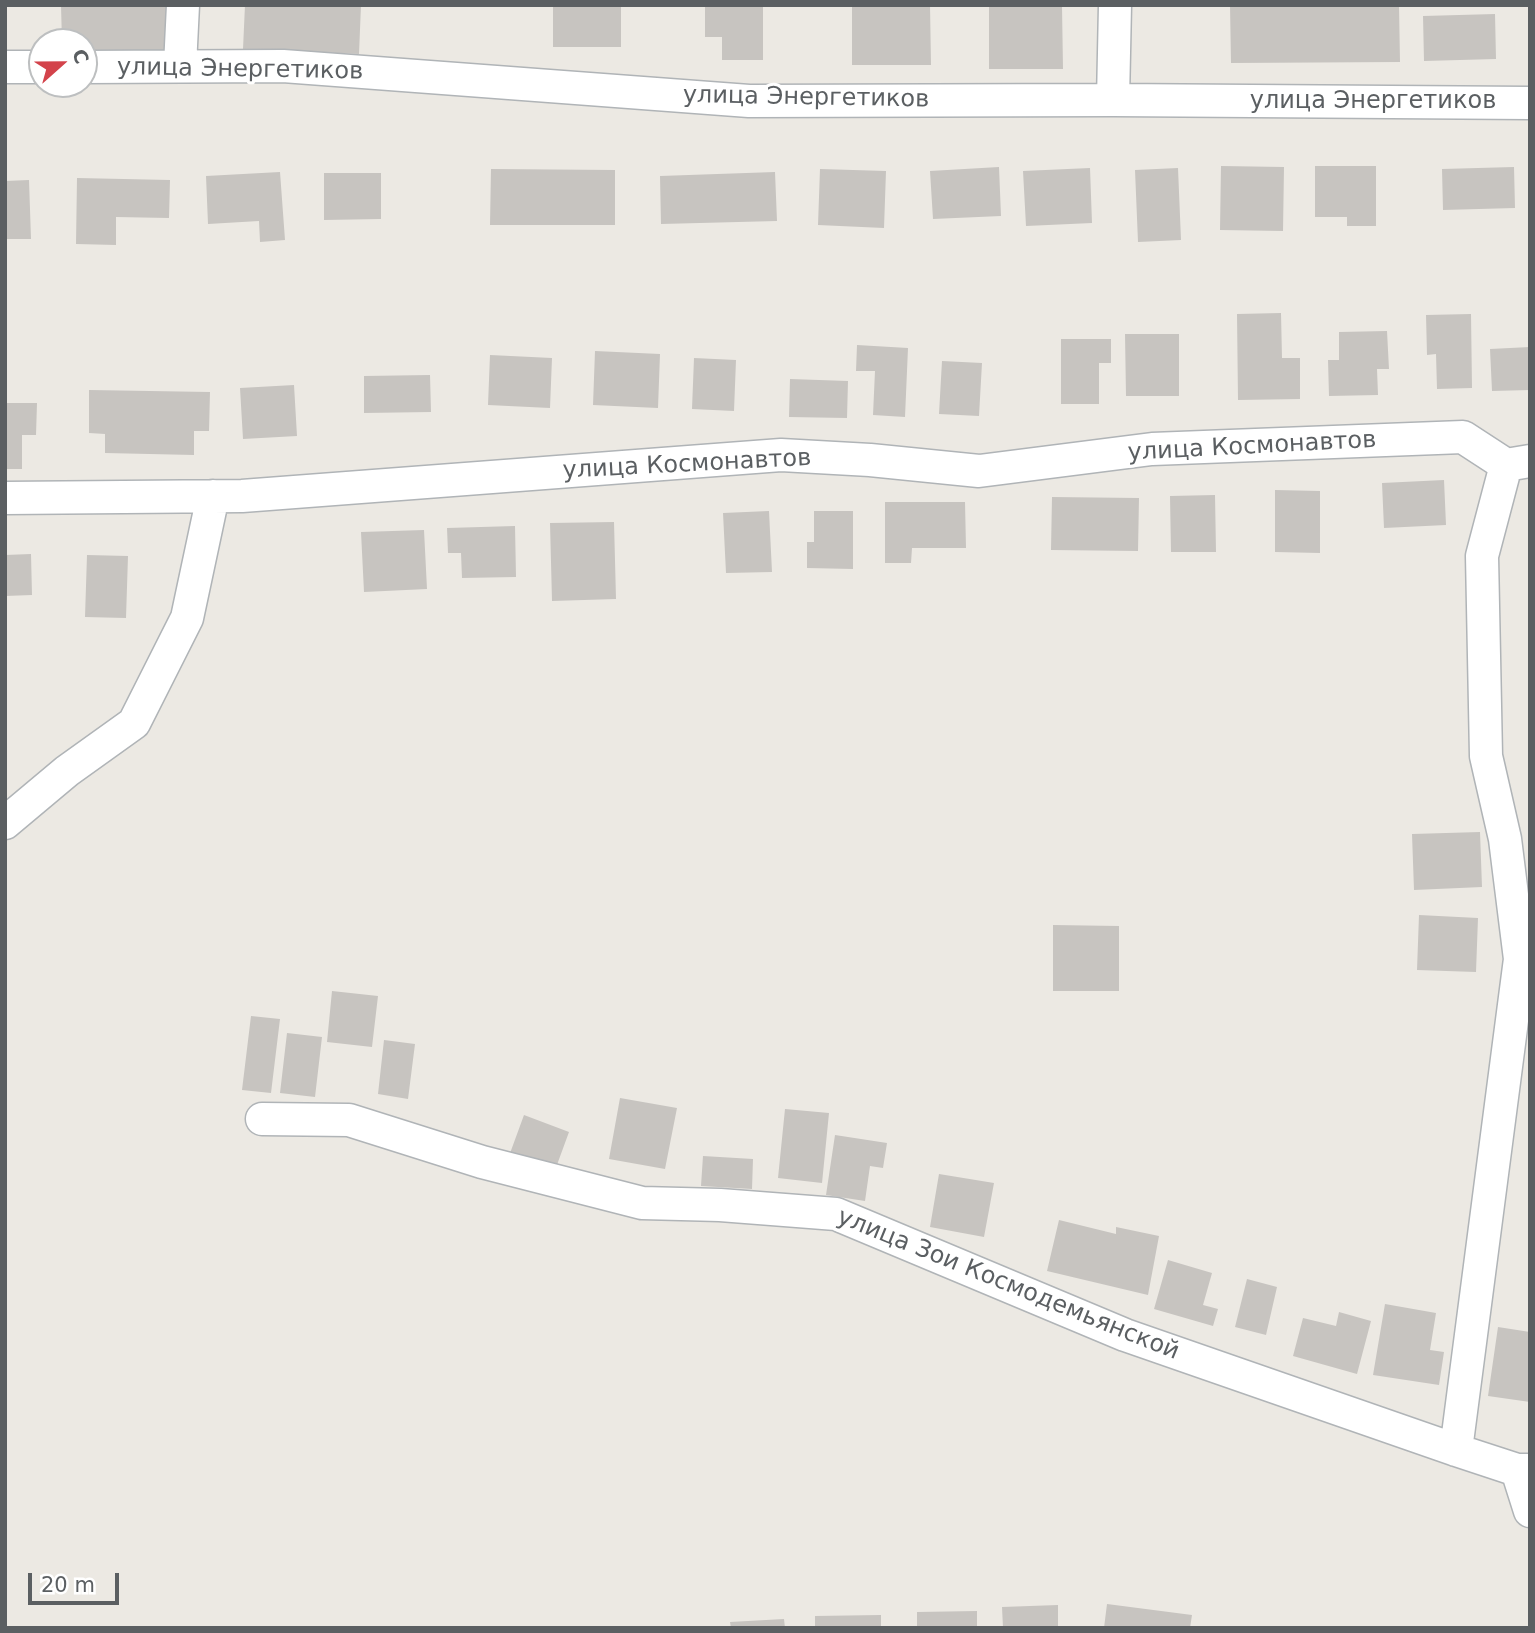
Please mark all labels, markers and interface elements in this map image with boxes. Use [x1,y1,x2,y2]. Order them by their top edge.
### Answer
north arrow [28,28,98,98]
text: С [68,46,94,67]
street label: улица Энергетиков [116,53,364,87]
street label: улица Энергетиков [682,81,930,115]
street label: улица Энергетиков [1250,88,1496,116]
street label: улица Космонавтов [1127,426,1377,468]
street label: улица Космонавтов [562,444,812,486]
street label: улица Зои Космодемьянской [833,1203,1183,1367]
scale bar [32,1560,122,1604]
text: 20 m [41,1573,95,1597]

